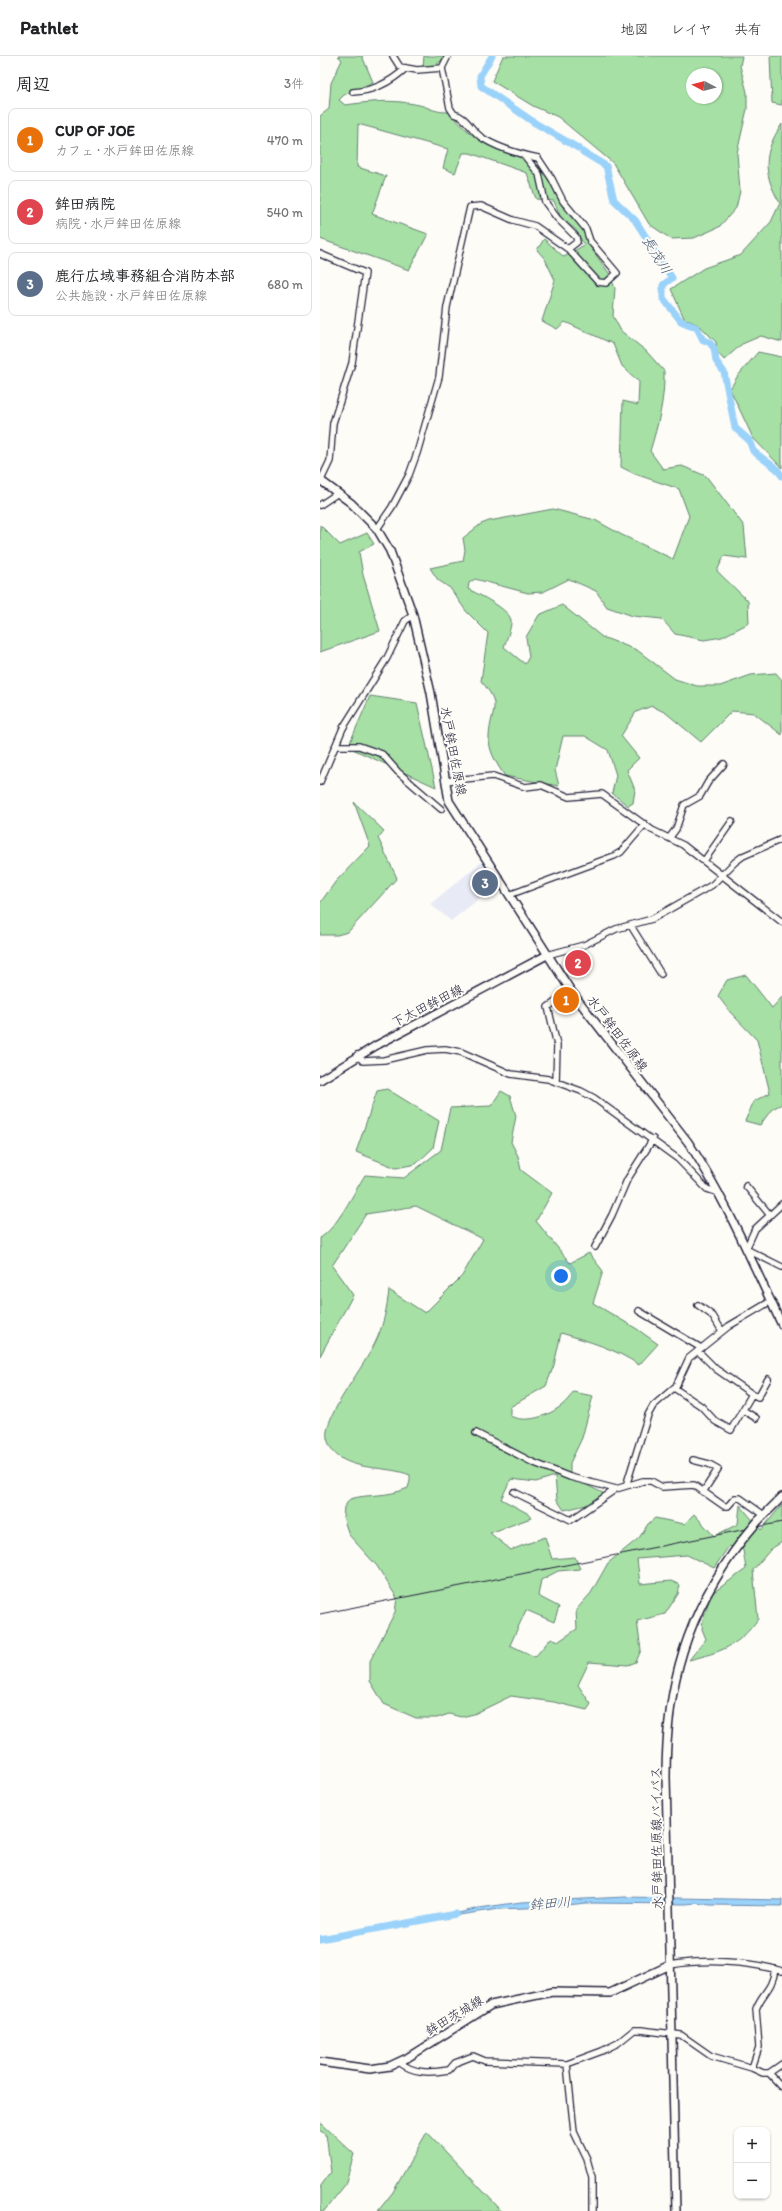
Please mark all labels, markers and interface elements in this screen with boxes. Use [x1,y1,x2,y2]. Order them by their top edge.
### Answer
text: Pathlet [20,16,78,39]
text: 地図 [621,21,649,38]
text: レイヤ [671,21,712,38]
text: 共有 [734,21,762,38]
north arrow [686,68,722,104]
text: 周辺 [16,74,50,94]
text: 3件 [284,76,304,91]
text: CUP OF JOE [55,122,135,140]
text: 1 [27,133,33,148]
text: 470 m [267,133,303,148]
text: カフェ · 水戸鉾田佐原線 [55,143,194,158]
text: 鉾田病院 [55,195,115,213]
text: 2 [27,205,33,220]
text: 540 m [266,205,303,220]
text: 病院 · 水戸鉾田佐原線 [55,216,181,231]
water label: 長茂川 [638,233,675,278]
text: 鹿行広域事務組合消防本部 [55,267,235,285]
text: 3 [26,277,34,292]
text: 680 m [267,277,303,292]
text: 公共施設 · 水戸鉾田佐原線 [55,288,207,303]
street label: 水戸鉾田佐原線 [437,705,470,798]
pin: 3 [472,868,498,898]
pin: 2 [565,948,591,978]
street label: 下太田鉾田線 [389,981,466,1030]
pin: 1 [553,985,579,1015]
street label: 水戸鉾田佐原線 [584,992,652,1075]
your location [551,1266,571,1286]
street label: 水戸鉾田佐原線バイパス [648,1766,665,1909]
water label: 鉾田川 [528,1894,572,1913]
street label: 鉾田茨城線 [423,1992,487,2039]
map controls [734,2127,770,2199]
button: + [734,2127,770,2163]
button: − [734,2163,770,2199]

